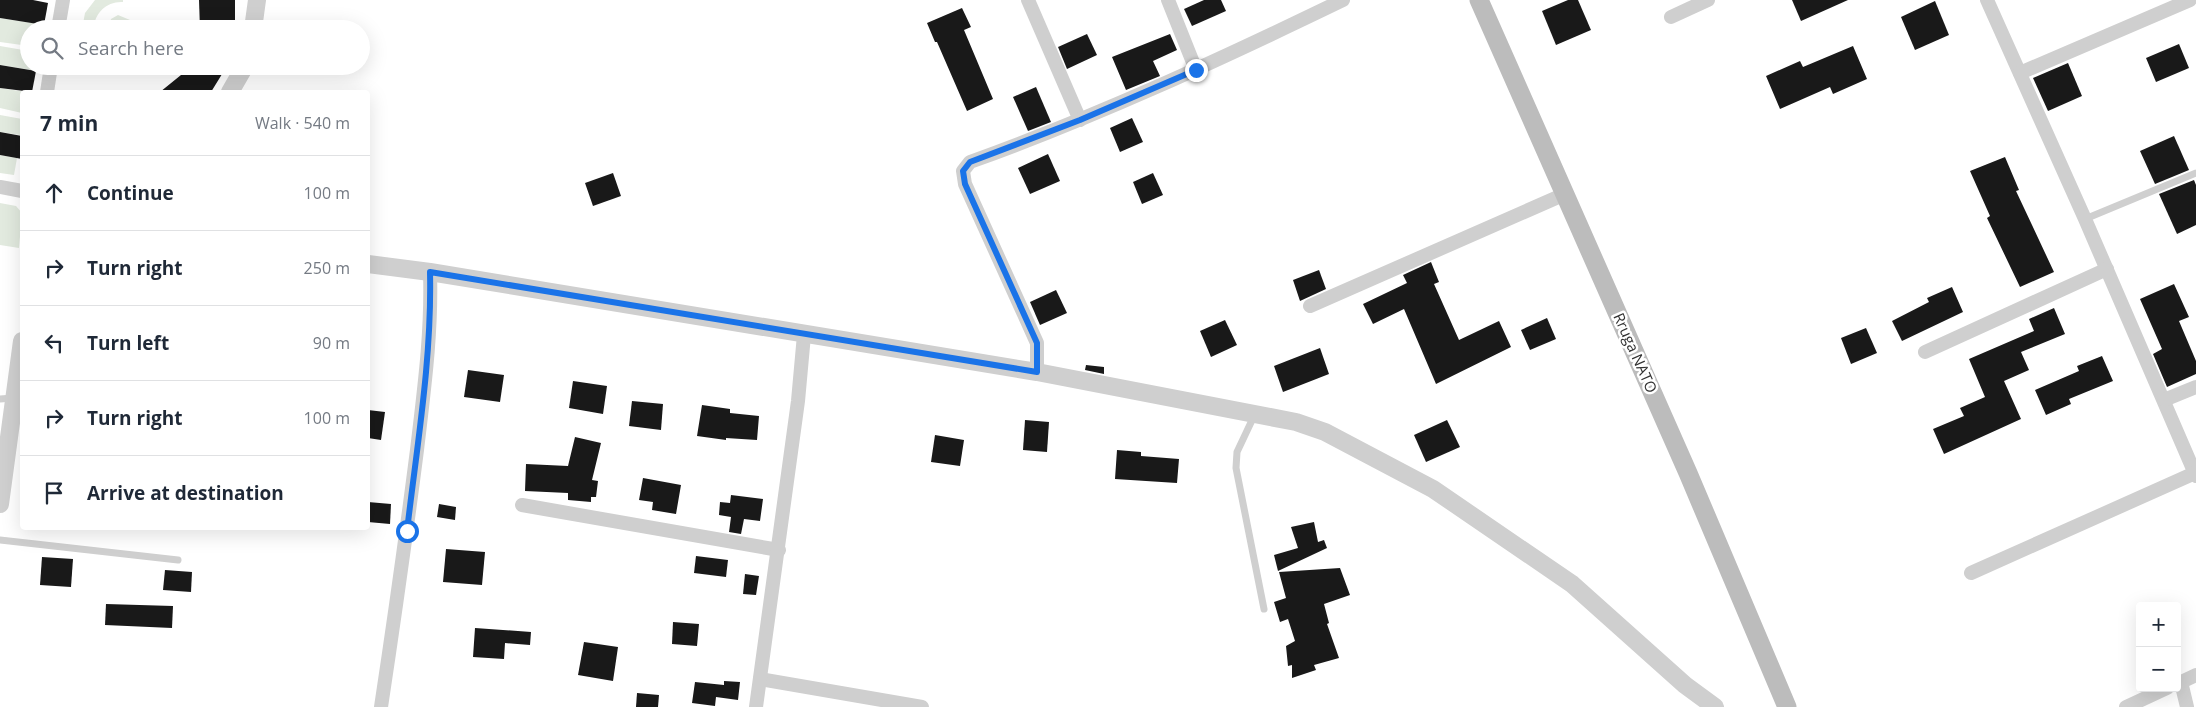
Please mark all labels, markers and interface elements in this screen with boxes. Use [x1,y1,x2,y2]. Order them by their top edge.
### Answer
search box [20,20,370,75]
icon: search [38,34,66,62]
text: Search here [78,35,184,61]
route end [1185,59,1208,82]
text: 7 min [40,109,98,137]
text: Walk · 540 m [255,112,350,134]
icon: ahead [40,179,68,207]
text: Continue [87,180,174,206]
text: 100 m [304,182,350,204]
icon: right [40,254,68,282]
text: Turn right [87,255,182,281]
text: 250 m [304,257,350,279]
street label: Rruga NATO [1609,309,1662,396]
icon: left [40,329,68,357]
text: Turn left [87,330,169,356]
text: 90 m [313,332,350,354]
icon: right [40,404,68,432]
text: Turn right [87,405,182,431]
text: 100 m [304,407,350,429]
icon: arrive [40,479,68,507]
text: Arrive at destination [87,480,284,506]
route start [396,520,419,543]
map controls [2136,602,2181,692]
button: + [2136,602,2181,647]
button: − [2136,647,2181,692]

